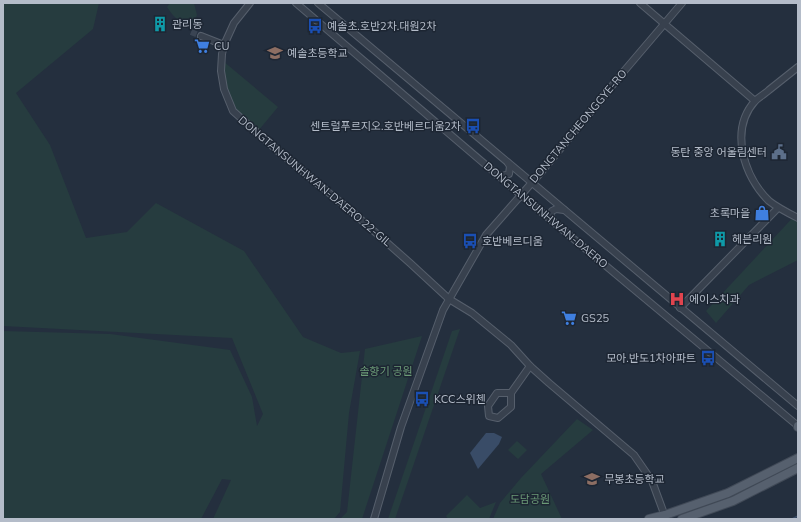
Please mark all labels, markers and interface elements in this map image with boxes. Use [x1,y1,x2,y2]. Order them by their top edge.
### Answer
building icon: 관리동 [151,15,169,33]
place label: 관리동 [172,17,202,31]
bus stop icon: 예솔초.호반2차.대원2차 [306,17,324,35]
place label: 예솔초.호반2차.대원2차 [327,19,436,33]
supermarket icon: CU [193,37,211,55]
place label: CU [214,39,230,53]
school or university icon: 예솔초등학교 [266,44,284,62]
place label: 예솔초등학교 [287,46,348,60]
street label: DONGTANCHEONGGYE-RO [526,66,630,186]
street label: DONGTANSUNHWAN-DAERO 22-GIL [236,113,394,249]
bus stop icon: 센트럴푸르지오.호반베르디움2차 [464,117,482,135]
place label: 센트럴푸르지오.호반베르디움2차 [310,119,461,133]
public building icon: 동탄 중앙 어울림센터 [770,143,788,161]
place label: 동탄 중앙 어울림센터 [670,145,767,159]
street label: DONGTANSUNHWAN-DAERO [481,159,611,271]
shop icon: 초록마을 [753,204,771,222]
place label: 초록마을 [710,206,750,220]
building icon: 헤븐리원 [711,230,729,248]
bus stop icon: 호반베르디움 [461,232,479,250]
place label: 헤븐리원 [732,232,772,246]
place label: 호반베르디움 [482,234,543,248]
hospital icon: 에이스치과 [668,290,686,308]
place label: 에이스치과 [689,292,740,306]
supermarket icon: GS25 [560,309,578,327]
place label: GS25 [581,311,609,325]
bus stop icon: 모아.반도1차아파트 [699,349,717,367]
place label: 모아.반도1차아파트 [606,351,696,365]
park label: 솔향기 공원 [359,364,413,378]
bus stop icon: KCC스위첸 [413,390,431,408]
place label: KCC스위첸 [434,392,486,406]
school or university icon: 무봉초등학교 [583,470,601,488]
place label: 무봉초등학교 [604,472,665,486]
park label: 도담공원 [510,492,550,506]

